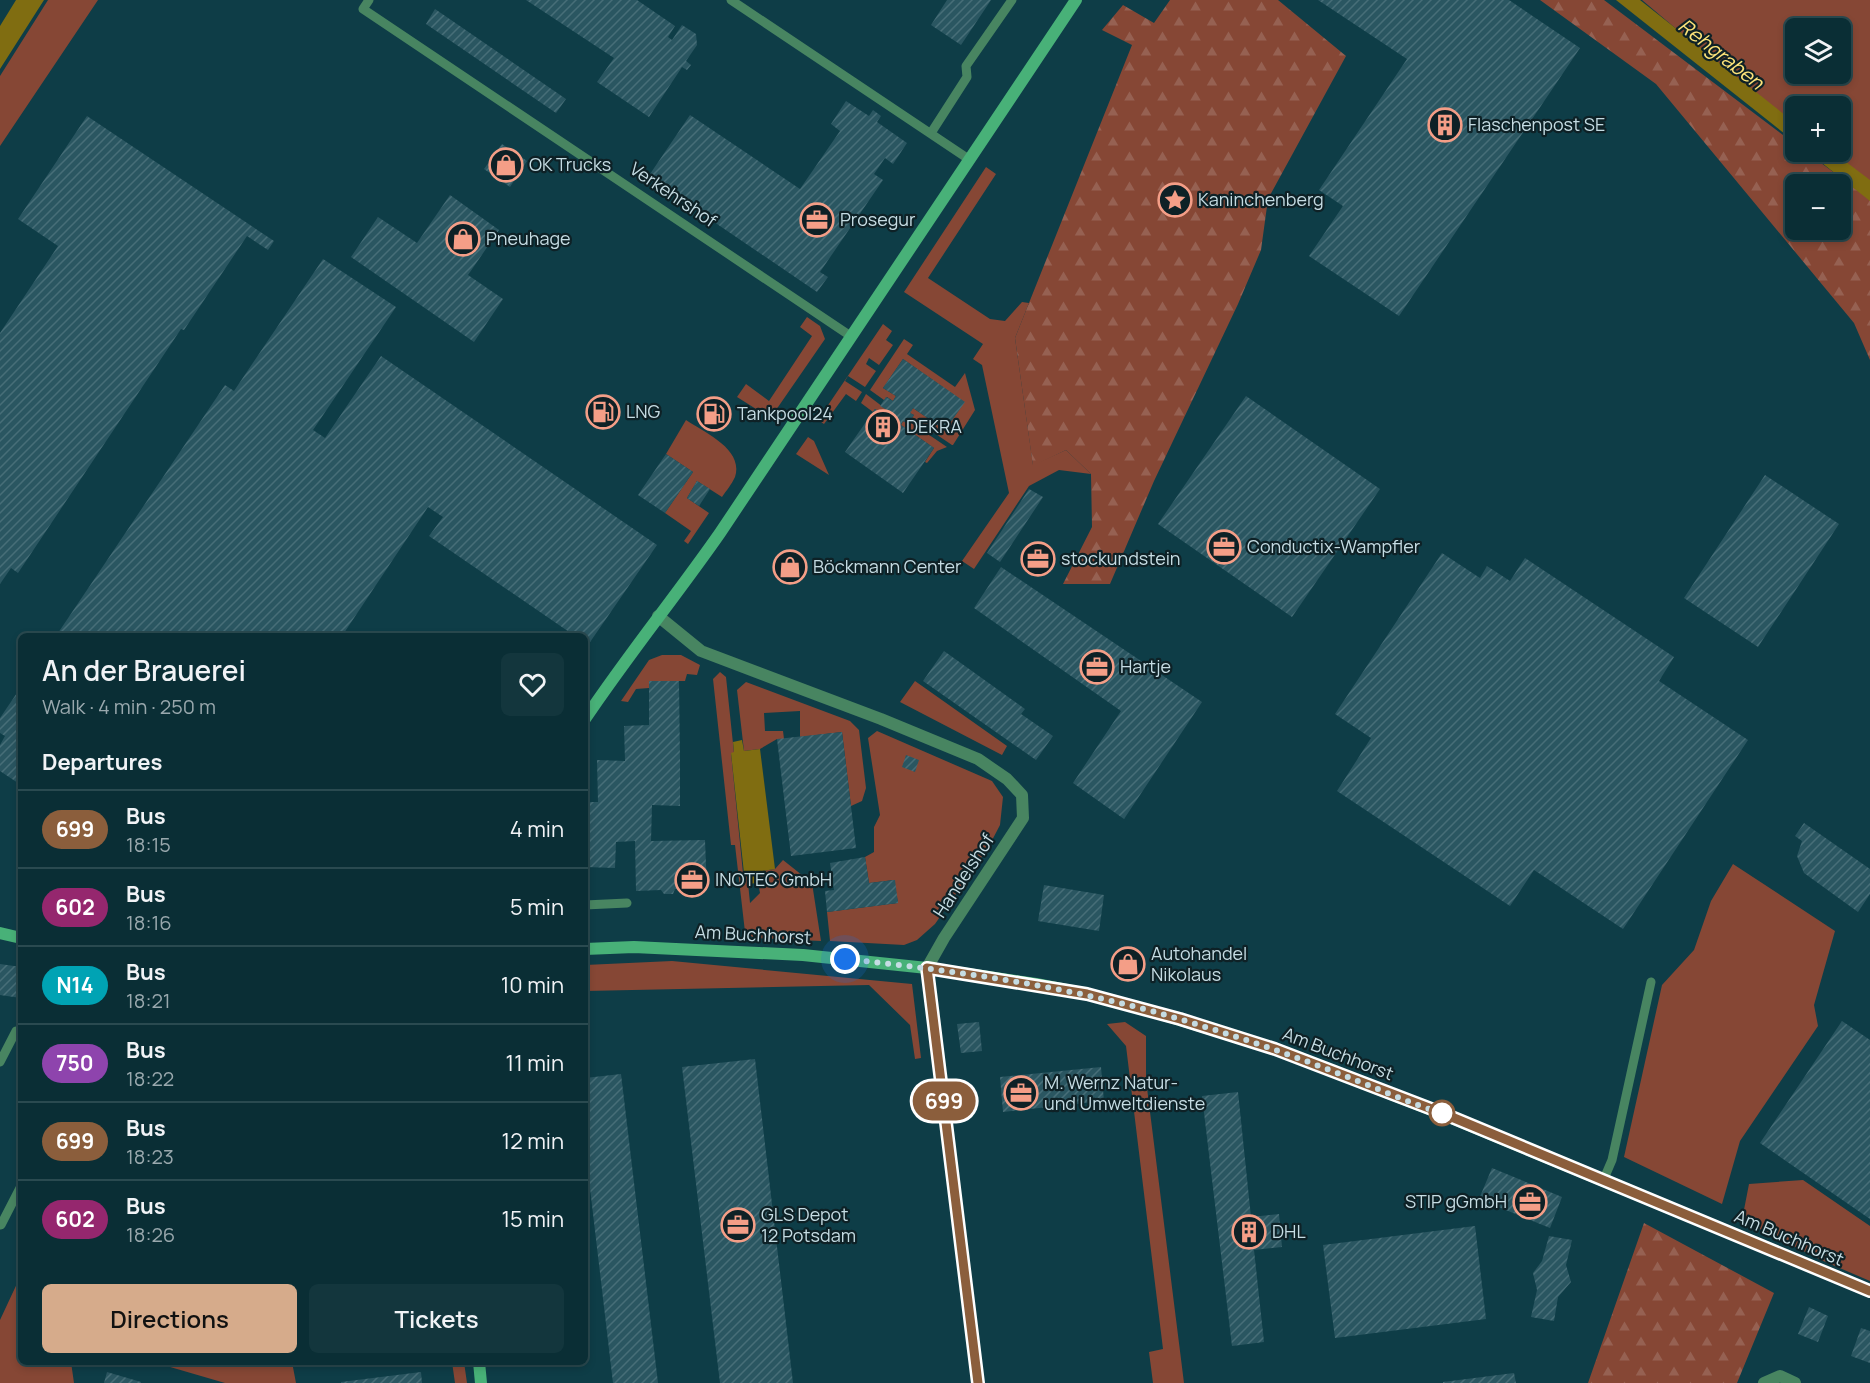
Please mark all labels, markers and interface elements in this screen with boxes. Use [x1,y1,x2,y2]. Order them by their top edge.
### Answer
water label: Rehgraben [1673,12,1770,96]
map controls [1785,18,1851,240]
button: layers [1785,18,1851,84]
button: + [1785,96,1851,162]
building icon: Flaschenpost SE [1427,107,1463,143]
place label: Flaschenpost SE [1468,112,1605,136]
shop icon: OK Trucks [488,147,524,183]
place label: OK Trucks [529,152,611,176]
street label: Verkehrshof [625,156,722,232]
button: − [1785,174,1851,240]
place icon: Kaninchenberg [1157,182,1193,218]
place label: Kaninchenberg [1198,187,1324,211]
office icon: Prosegur [799,202,835,238]
place label: Prosegur [840,207,916,231]
shop icon: Pneuhage [445,221,481,257]
place label: Pneuhage [486,226,571,250]
fuel station icon: LNG [585,394,621,430]
fuel station icon: Tankpool24 [696,396,732,432]
place label: LNG [626,399,661,423]
place label: Tankpool24 [737,401,833,425]
building icon: DEKRA [865,409,901,445]
place label: DEKRA [906,414,962,438]
office icon: Conductix-Wampfler [1206,529,1242,565]
place label: Conductix-Wampfler [1247,534,1421,558]
office icon: stockundstein [1020,541,1056,577]
place label: stockundstein [1061,546,1181,570]
shop icon: Böckmann Center [772,549,808,585]
place label: Böckmann Center [813,554,962,578]
office icon: Hartje [1079,649,1115,685]
text: An der Brauerei [42,651,246,689]
button: heart [501,653,564,716]
place label: Hartje [1120,654,1171,678]
text: Walk · 4 min · 250 m [42,693,216,720]
text: Departures [42,747,162,777]
text: Bus [126,801,166,831]
text: 4 min [510,814,564,844]
text: 699 [56,815,94,843]
street label: Handelshof [927,828,1000,922]
text: 18:15 [126,831,171,858]
office icon: INOTEC GmbH [674,862,710,898]
place label: INOTEC GmbH [715,867,832,891]
text: Bus [126,879,166,909]
text: 5 min [510,892,564,922]
text: 602 [55,893,95,921]
text: 18:16 [126,909,172,936]
street label: Am Buchhorst [694,919,812,949]
place label: Autohandel Nikolaus [1151,941,1247,986]
your location [830,944,860,974]
shop icon: Autohandel Nikolaus [1110,946,1146,982]
text: Bus [126,957,166,987]
text: 10 min [501,970,564,1000]
text: N14 [56,971,94,999]
text: 18:21 [126,987,171,1014]
street label: Am Buchhorst [1280,1021,1397,1085]
text: Bus [126,1035,166,1065]
text: 11 min [506,1048,564,1078]
text: 750 [56,1049,94,1077]
text: 18:22 [126,1065,174,1092]
place label: M. Wernz Natur- und Umweltdienste [1044,1070,1205,1115]
office icon: M. Wernz Natur- und Umweltdienste [1003,1075,1039,1111]
line badge: 699 [910,1082,978,1120]
text: 699 [925,1087,963,1115]
unlabelled marker [1429,1100,1455,1126]
text: Bus [126,1113,166,1143]
text: 12 min [502,1126,564,1156]
text: 699 [56,1127,94,1155]
text: 18:23 [126,1143,174,1170]
office icon: STIP gGmbH [1512,1184,1548,1220]
place label: STIP gGmbH [1405,1189,1507,1213]
text: Bus [126,1191,166,1221]
place label: GLS Depot 12 Potsdam [761,1202,856,1247]
street label: Am Buchhorst [1731,1203,1848,1271]
text: 15 min [501,1204,564,1234]
text: 602 [55,1205,95,1233]
office icon: GLS Depot 12 Potsdam [720,1207,756,1243]
building icon: DHL [1231,1214,1267,1250]
place label: DHL [1272,1219,1306,1243]
text: 18:26 [126,1221,175,1248]
button: Directions [42,1284,297,1353]
button: Tickets [309,1284,564,1353]

